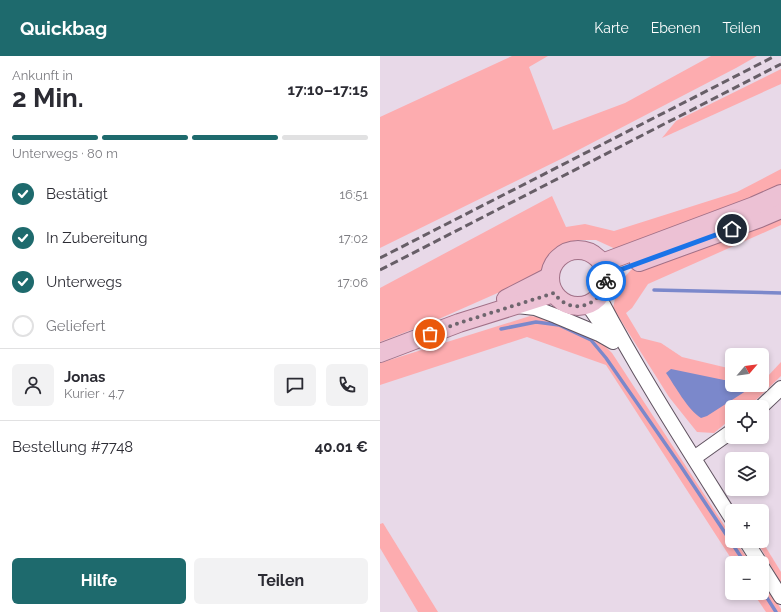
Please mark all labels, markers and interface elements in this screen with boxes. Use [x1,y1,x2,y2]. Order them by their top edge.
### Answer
text: Quickbag [20,17,107,39]
text: Karte [594,20,629,36]
text: Ebenen [651,20,701,36]
text: Teilen [723,20,761,36]
text: Ankunft in [12,68,73,83]
text: 17:10–17:15 [288,81,368,99]
text: 2 Min. [12,83,84,113]
text: Unterwegs · 80 m [12,146,118,161]
icon: check [12,183,34,205]
text: Bestätigt [46,185,108,203]
text: 16:51 [340,187,368,202]
pin [715,212,749,246]
icon: home [721,218,743,240]
icon: check [12,227,34,249]
text: In Zubereitung [46,229,148,247]
text: 17:02 [338,231,368,246]
courier [586,261,626,301]
icon: bike [595,270,617,292]
icon: check [12,271,34,293]
text: Unterwegs [46,273,122,291]
text: 17:06 [337,275,368,290]
text: Geliefert [46,317,105,335]
pin [413,317,447,351]
icon: bag [419,323,441,345]
north arrow [725,348,769,392]
map controls [725,348,769,600]
button: person [12,364,54,406]
button: chat [274,364,316,406]
button: phone [326,364,368,406]
text: Jonas [64,368,105,386]
text: Kurier · 4.7 [64,386,124,401]
button: locate [725,400,769,444]
text: Bestellung #7748 [12,438,133,456]
text: 40.01 € [315,438,368,456]
button: layers [725,452,769,496]
button: + [725,504,769,548]
button: − [725,556,769,600]
button: Hilfe [12,558,186,604]
button: Teilen [194,558,368,604]

